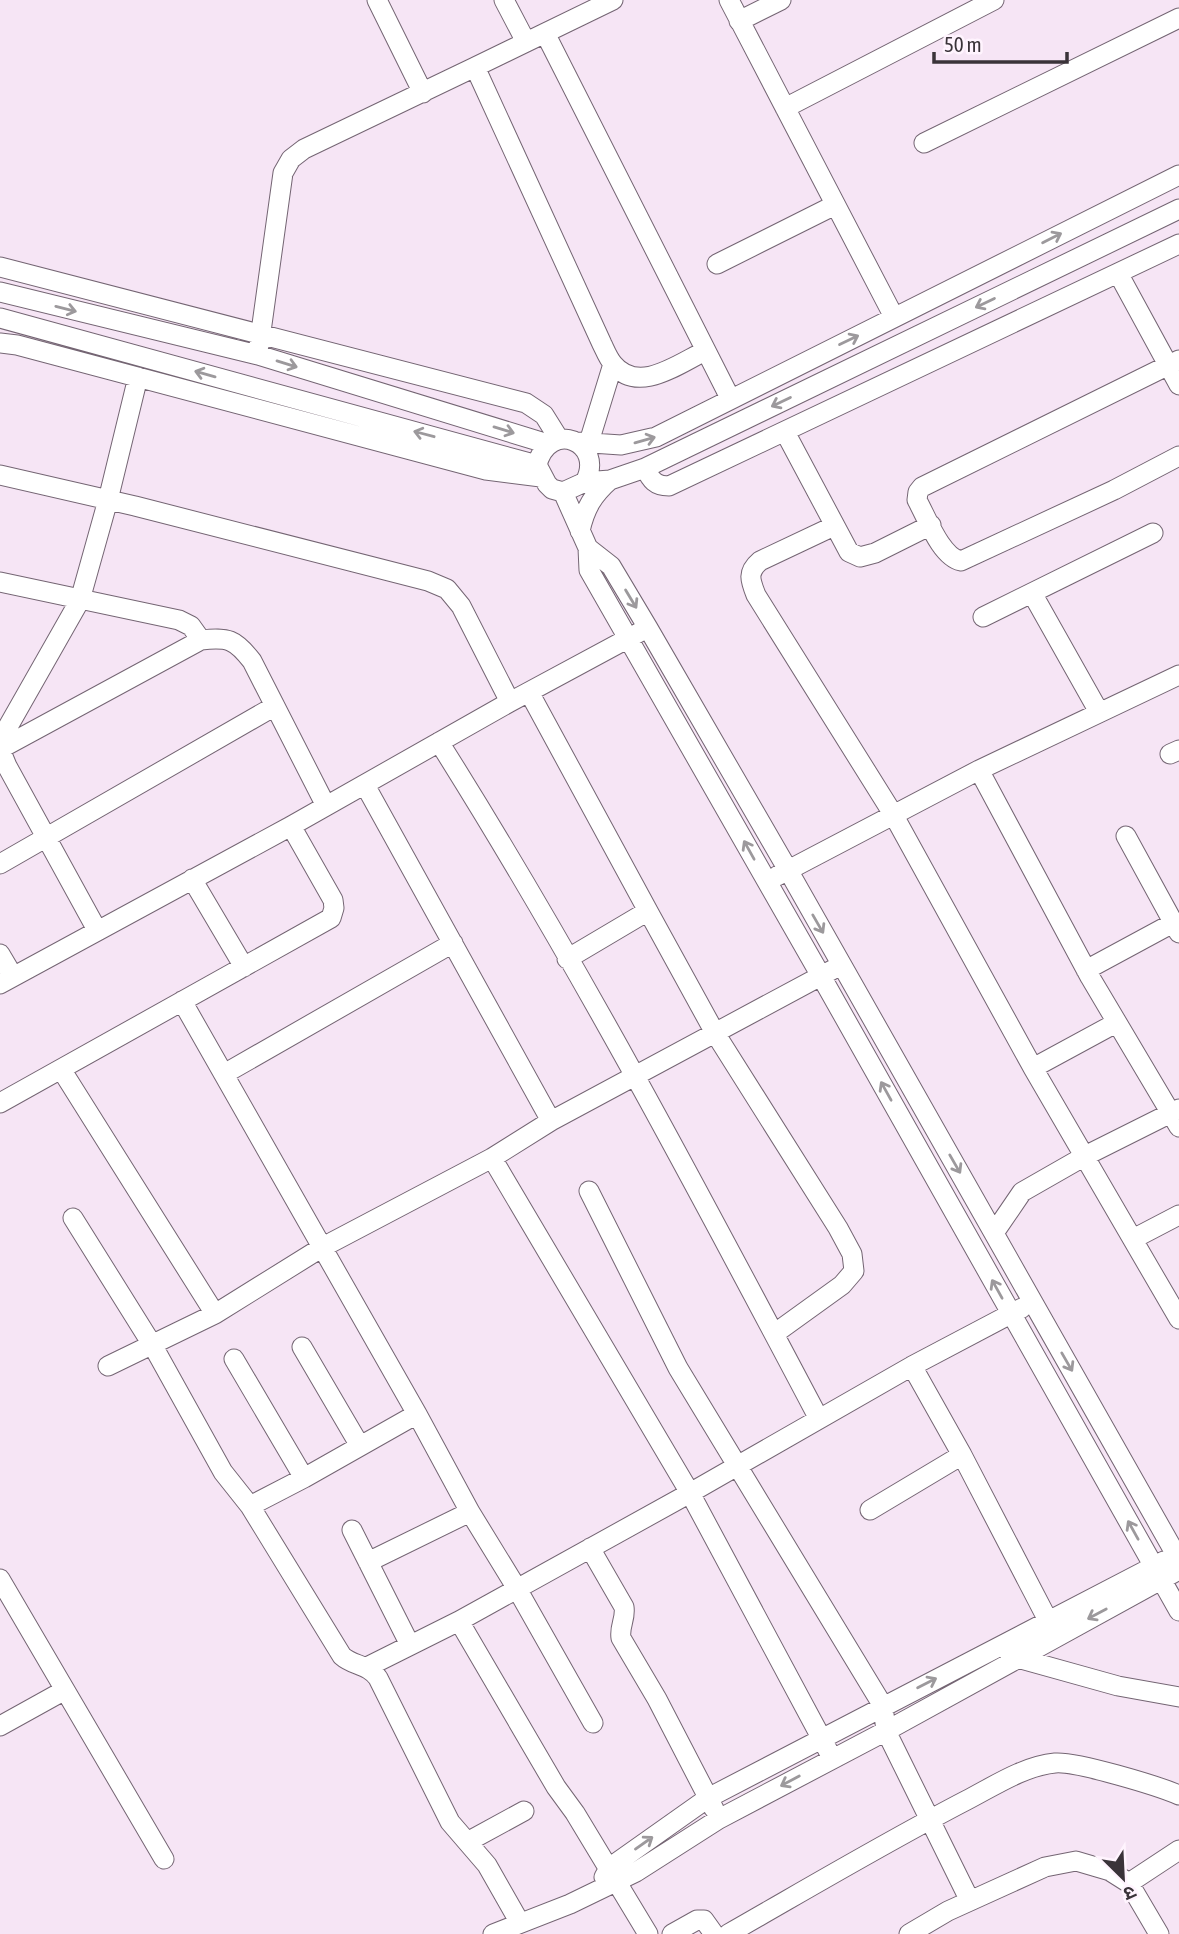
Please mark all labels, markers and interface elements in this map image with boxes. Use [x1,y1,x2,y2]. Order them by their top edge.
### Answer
scale bar [934,21,1067,65]
text: 50 m [944,32,982,56]
one-way arrow [1042,230,1062,244]
one-way arrow [975,296,996,310]
one-way arrow [54,302,77,316]
one-way arrow [838,332,859,346]
one-way arrow [276,358,298,371]
one-way arrow [194,367,217,380]
one-way arrow [771,396,792,409]
one-way arrow [493,425,515,438]
one-way arrow [413,427,435,440]
one-way arrow [634,432,656,445]
one-way arrow [624,589,638,609]
one-way arrow [742,841,756,861]
one-way arrow [811,913,825,933]
one-way arrow [879,1081,892,1102]
one-way arrow [949,1153,962,1174]
one-way arrow [990,1280,1004,1300]
one-way arrow [1060,1352,1074,1372]
one-way arrow [1126,1521,1140,1541]
one-way arrow [1088,1608,1108,1622]
one-way arrow [916,1676,937,1690]
one-way arrow [780,1774,800,1788]
one-way arrow [634,1836,653,1850]
north arrow [1088,1843,1158,1913]
text: उ [1120,1881,1139,1906]

